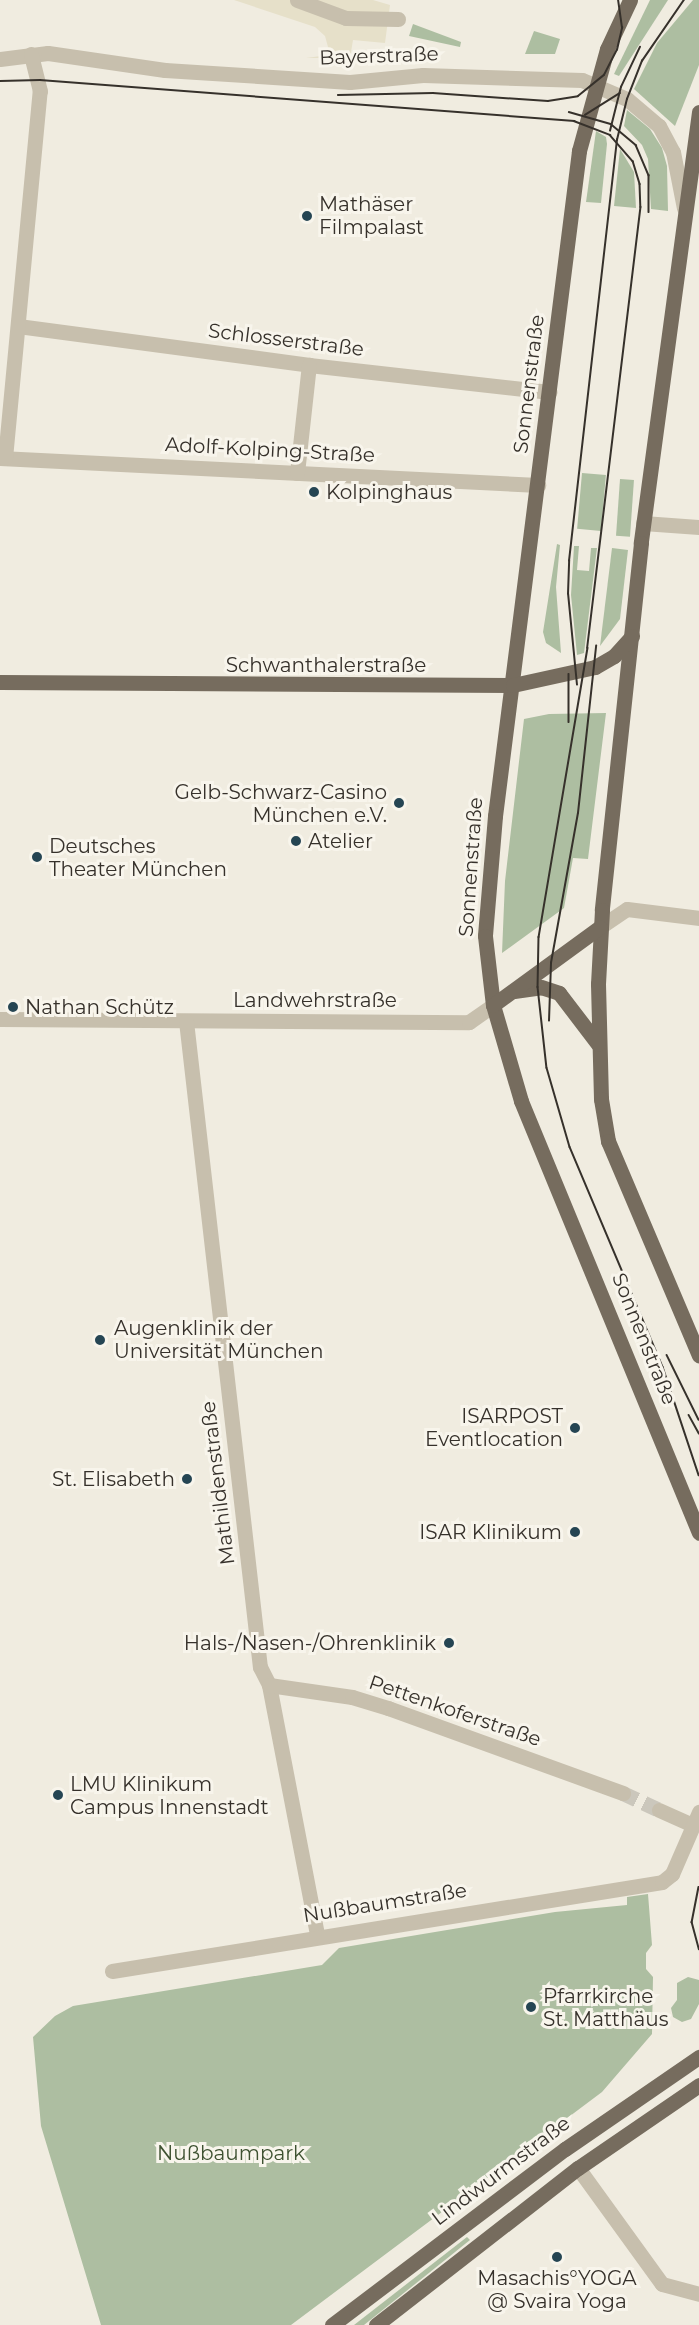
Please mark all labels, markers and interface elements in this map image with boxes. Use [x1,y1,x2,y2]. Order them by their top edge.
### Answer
street label: Bayerstraße [319,42,439,70]
place label: Mathäser Filmpalast [319,192,424,239]
marker: Mathäser Filmpalast [300,209,314,223]
street label: Sonnenstraße [509,313,549,455]
street label: Schlosserstraße [207,319,365,361]
street label: Adolf-Kolping-Straße [165,433,375,467]
place label: Kolpinghaus [326,480,452,504]
marker: Kolpinghaus [307,485,321,499]
street label: Schwanthalerstraße [226,653,426,677]
place label: Gelb-Schwarz-Casino München e.V. [175,780,387,827]
marker: Gelb-Schwarz-Casino München e.V. [392,796,406,810]
street label: Sonnenstraße [454,796,488,938]
place label: Atelier [308,829,373,853]
place label: Deutsches Theater München [49,834,227,881]
marker: Atelier [289,834,303,848]
marker: Deutsches Theater München [30,850,44,864]
street label: Landwehrstraße [233,988,397,1012]
place label: Nathan Schütz [25,995,174,1019]
marker: Nathan Schütz [6,1000,20,1014]
street label: Sonnenstraße [607,1270,681,1408]
place label: Augenklinik der Universität München [114,1316,323,1363]
marker: Augenklinik der Universität München [91,1331,109,1349]
street label: Mathildenstraße [196,1400,240,1566]
place label: ISARPOST Eventlocation [425,1404,563,1451]
marker: ISARPOST Eventlocation [568,1421,582,1435]
place label: St. Elisabeth [52,1467,175,1491]
marker: St. Elisabeth [180,1472,194,1486]
place label: ISAR Klinikum [419,1520,562,1544]
marker: ISAR Klinikum [566,1523,584,1541]
place label: Hals-/Nasen-/Ohrenklinik [184,1631,436,1655]
marker: Hals-/Nasen-/Ohrenklinik [440,1634,458,1652]
street label: Pettenkoferstraße [366,1670,544,1752]
place label: LMU Klinikum Campus Innenstadt [70,1772,269,1819]
marker: LMU Klinikum Campus Innenstadt [51,1788,65,1802]
street label: Nußbaumstraße [301,1878,469,1928]
place label: Pfarrkirche St. Matthäus [543,1984,668,2031]
marker: Pfarrkirche St. Matthäus [524,2000,538,2014]
street label: Lindwurmstraße [427,2111,575,2231]
park label: Nußbaumpark [157,2141,305,2165]
marker: Masachis°YOGA @ Svaira Yoga [550,2250,564,2264]
place label: Masachis°YOGA @ Svaira Yoga [477,2266,637,2313]

